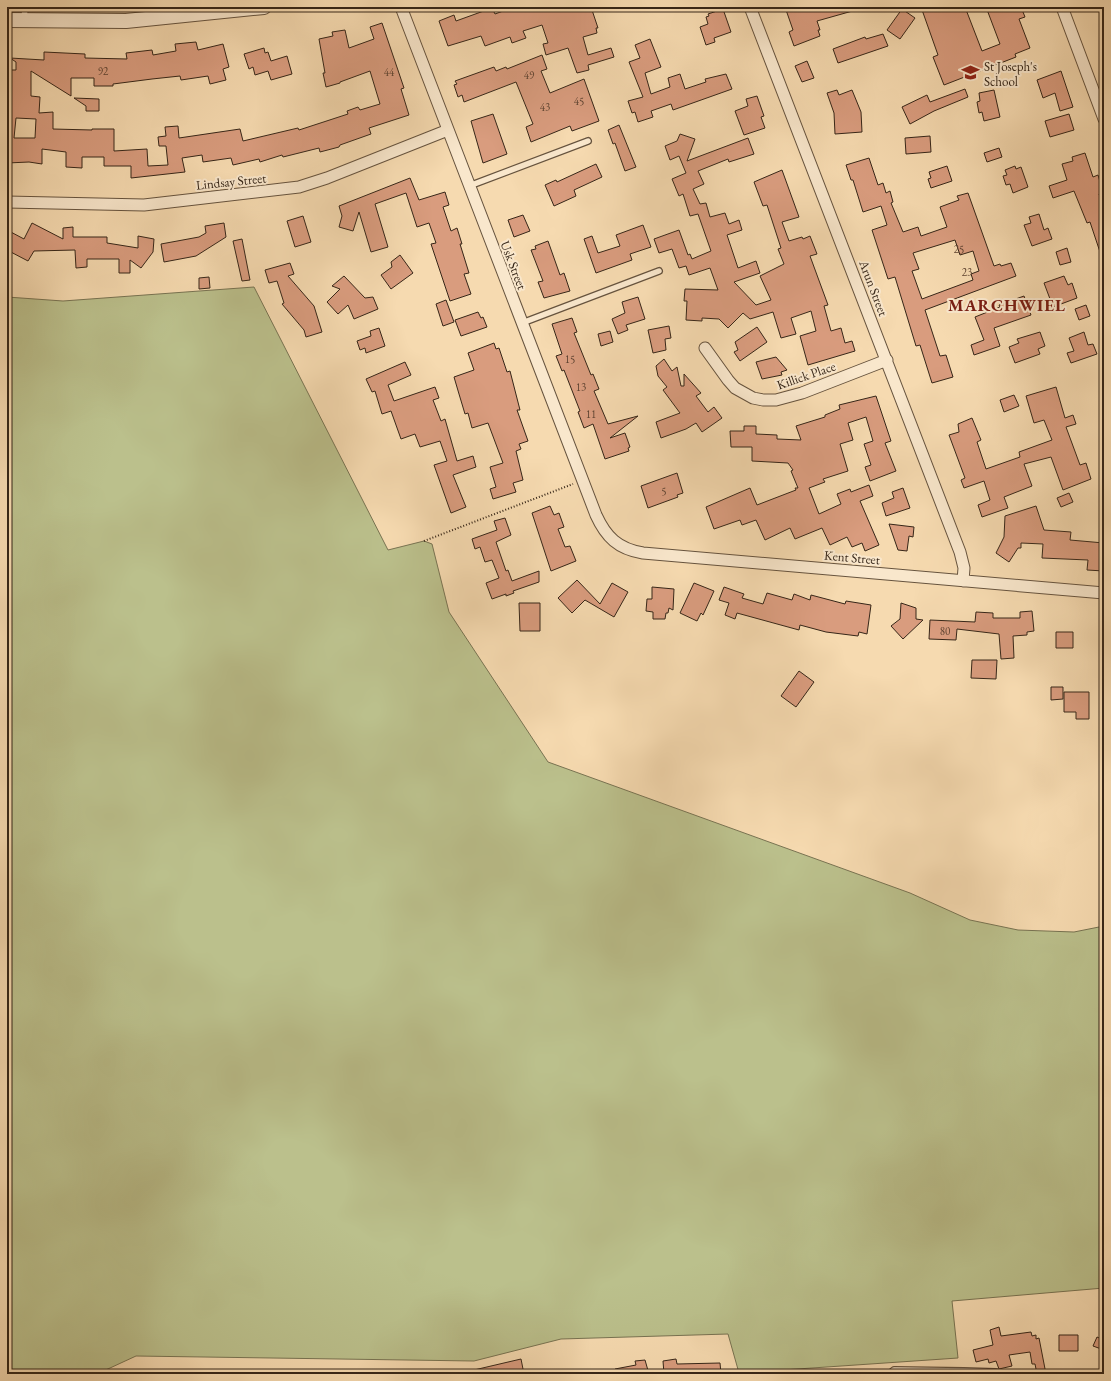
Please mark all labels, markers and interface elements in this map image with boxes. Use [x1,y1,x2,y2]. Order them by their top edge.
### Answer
place label: St Joseph's School [984,58,1037,90]
school or university icon: St Joseph's School [961,63,981,83]
house number: 92 [98,64,109,78]
house number: 44 [384,65,395,79]
house number: 49 [524,68,535,82]
house number: 45 [574,94,584,108]
house number: 43 [540,100,550,114]
street label: Lindsay Street [195,169,267,194]
street label: Usk Street [496,238,531,292]
house number: 25 [954,242,964,256]
street label: Arun Street [855,257,892,318]
house number: 23 [962,265,972,279]
district label: MARCHWIEL [948,294,1066,316]
house number: 15 [565,352,575,366]
street label: Killick Place [775,357,838,393]
house number: 13 [576,380,586,394]
house number: 11 [586,407,596,421]
house number: 5 [661,484,667,498]
street label: Kent Street [823,547,881,568]
house number: 80 [940,624,950,638]

